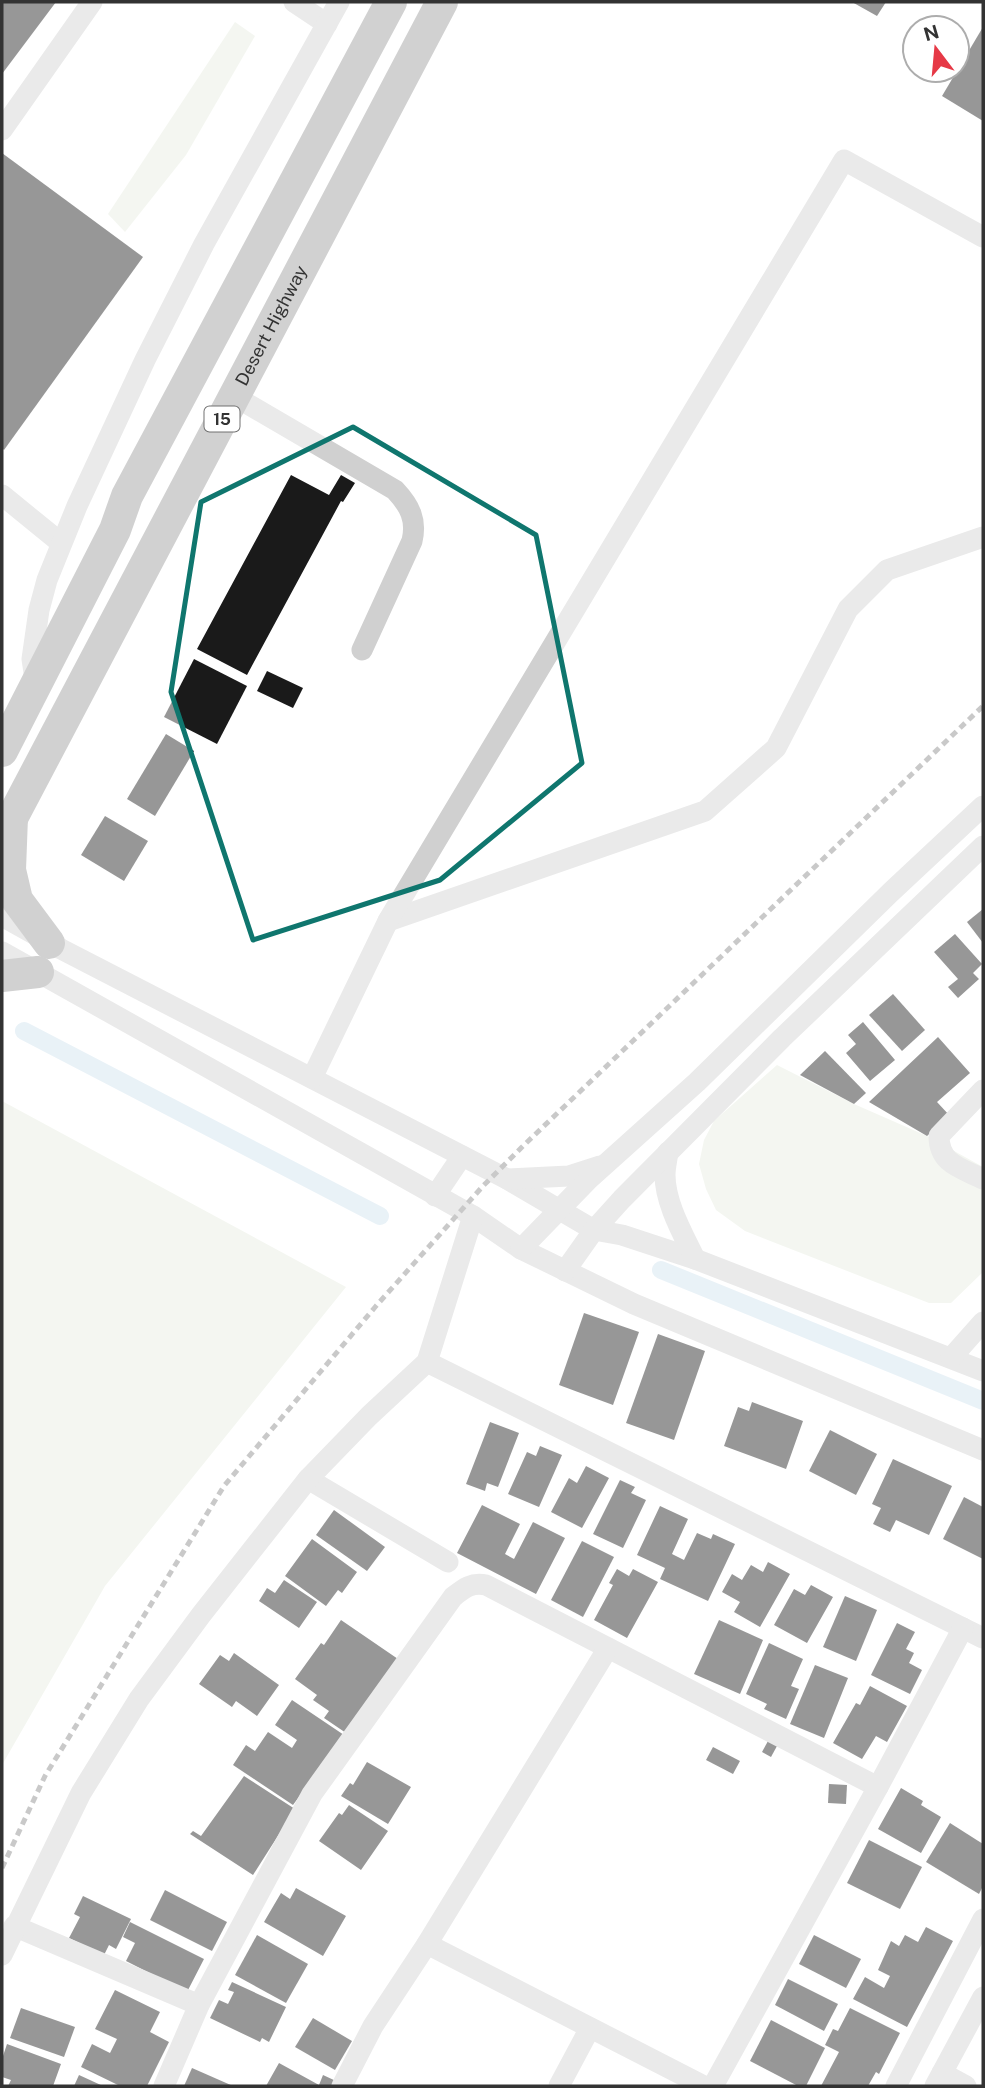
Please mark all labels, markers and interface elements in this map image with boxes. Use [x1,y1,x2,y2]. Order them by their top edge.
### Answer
north arrow [901,14,971,84]
text: N [921,20,941,45]
street label: Desert Highway [231,261,311,389]
road number: 15 [204,406,240,432]

